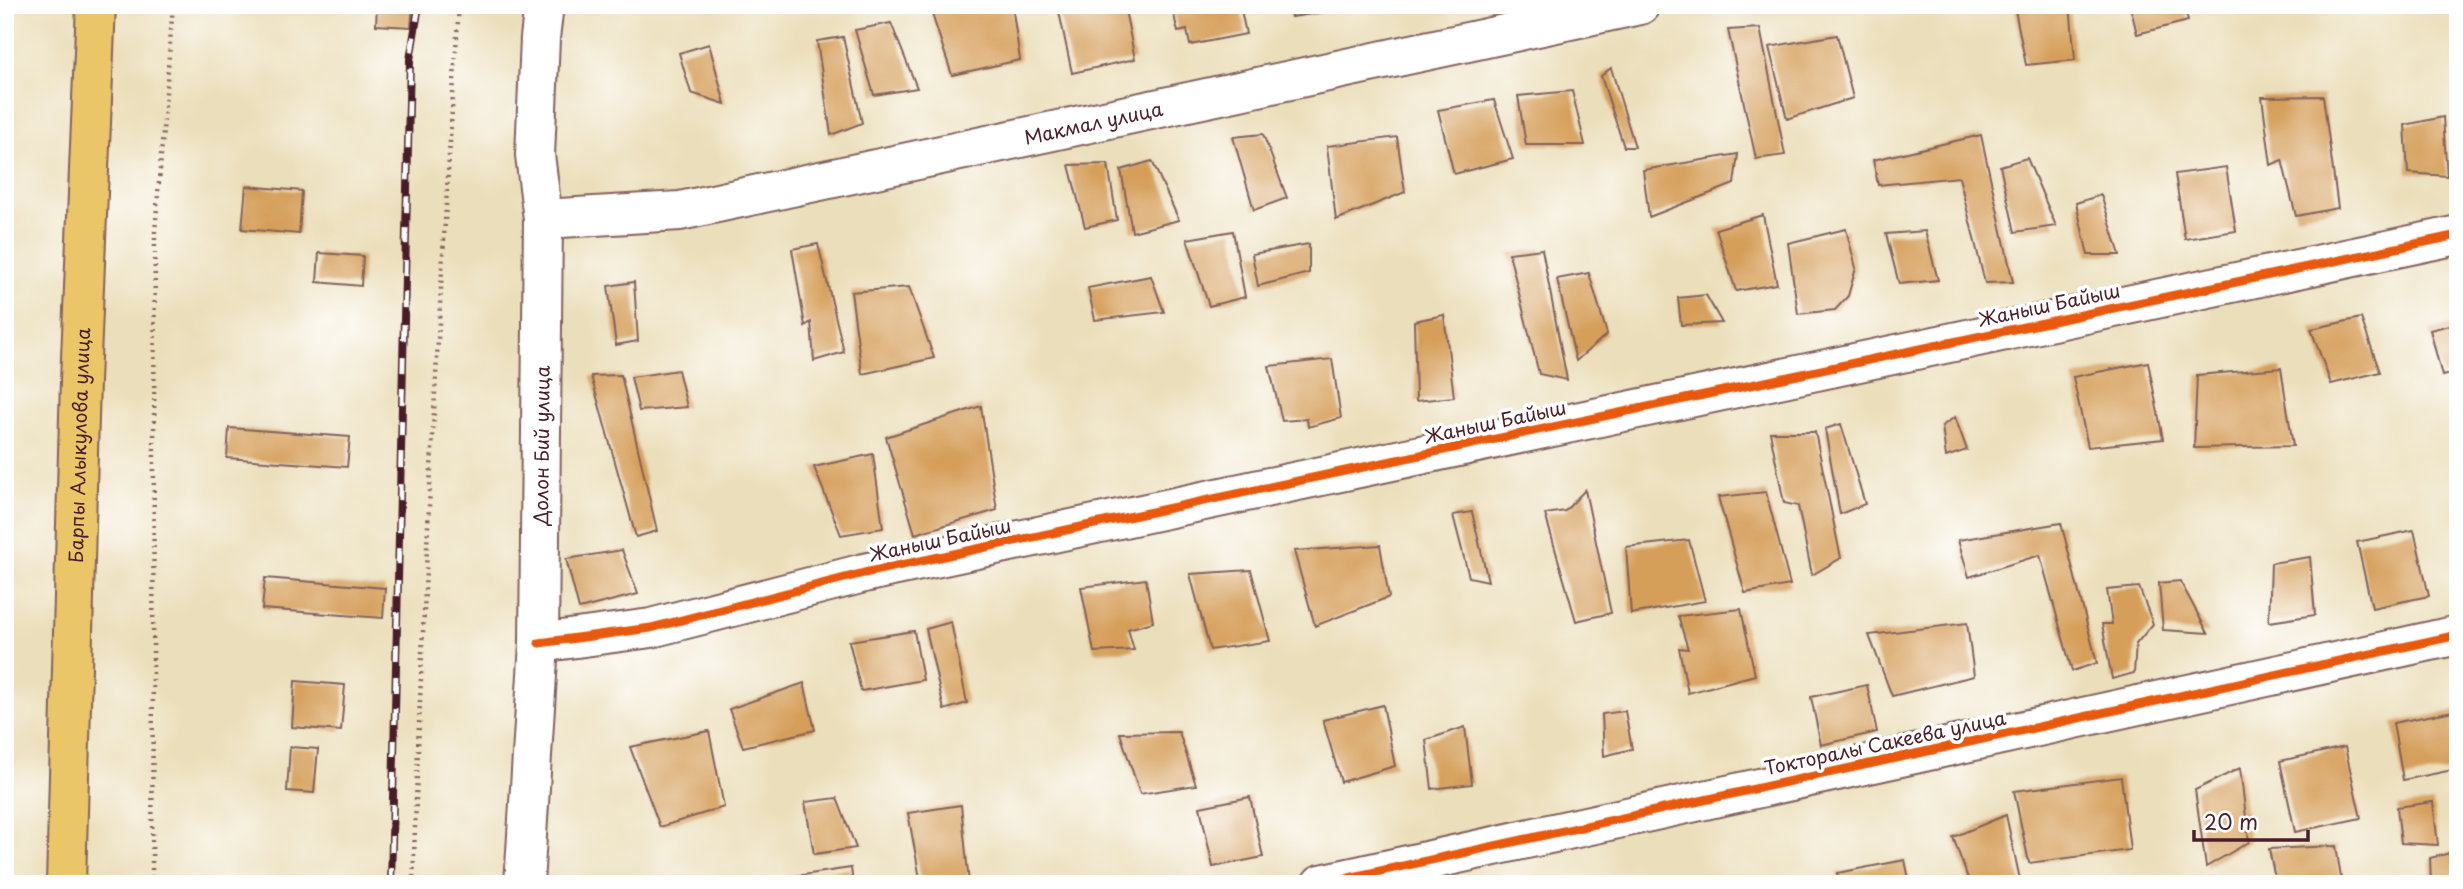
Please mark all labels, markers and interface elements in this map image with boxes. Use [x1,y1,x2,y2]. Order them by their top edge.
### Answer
street label: Макмал улица [1021,94,1165,151]
street label: Жаныш Байыш [1975,275,2123,333]
street label: Барпы Алыкулова улица [61,327,96,563]
street label: Долон Бий улица [526,365,556,527]
street label: Жаныш Байыш [1421,392,1569,450]
street label: Жаныш Байыш [866,510,1014,568]
street label: Токторалы Сакеева улица [1762,703,2008,781]
scale bar [2194,798,2307,842]
text: 20 m [2204,805,2258,837]

